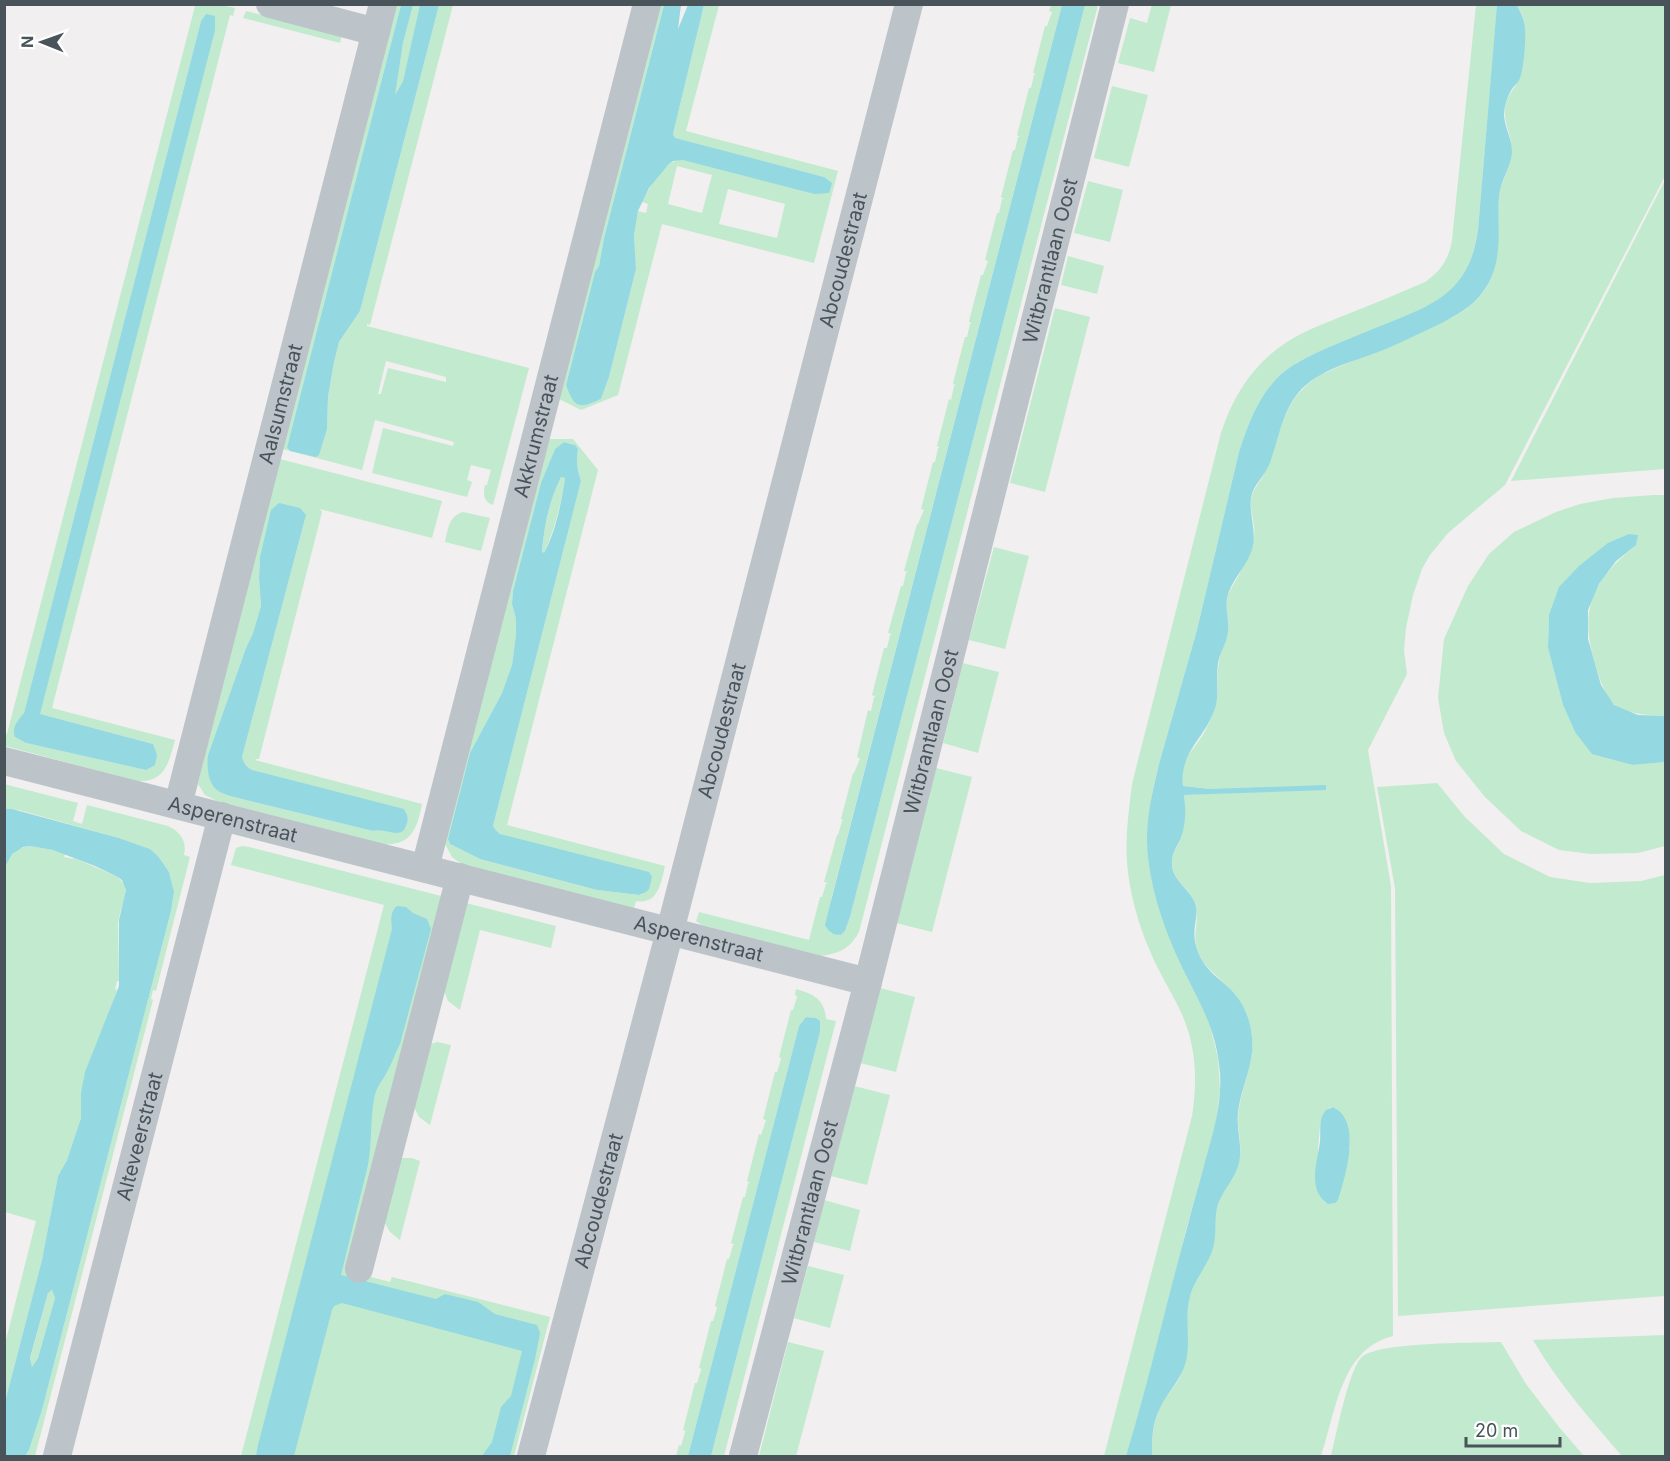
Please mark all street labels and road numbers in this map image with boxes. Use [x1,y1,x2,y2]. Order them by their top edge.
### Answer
street label: Witbrantlaan Oost [1018,175,1083,346]
street label: Abcoudestraat [814,189,872,330]
street label: Aalsumstraat [254,341,308,467]
street label: Akkrumstraat [509,371,563,500]
street label: Witbrantlaan Oost [899,646,964,817]
street label: Abcoudestraat [693,660,751,801]
street label: Asperenstraat [165,791,300,848]
street label: Asperenstraat [631,911,766,967]
street label: Alteveerstraat [111,1069,168,1203]
street label: Witbrantlaan Oost [777,1117,843,1288]
street label: Abcoudestraat [569,1130,628,1271]

